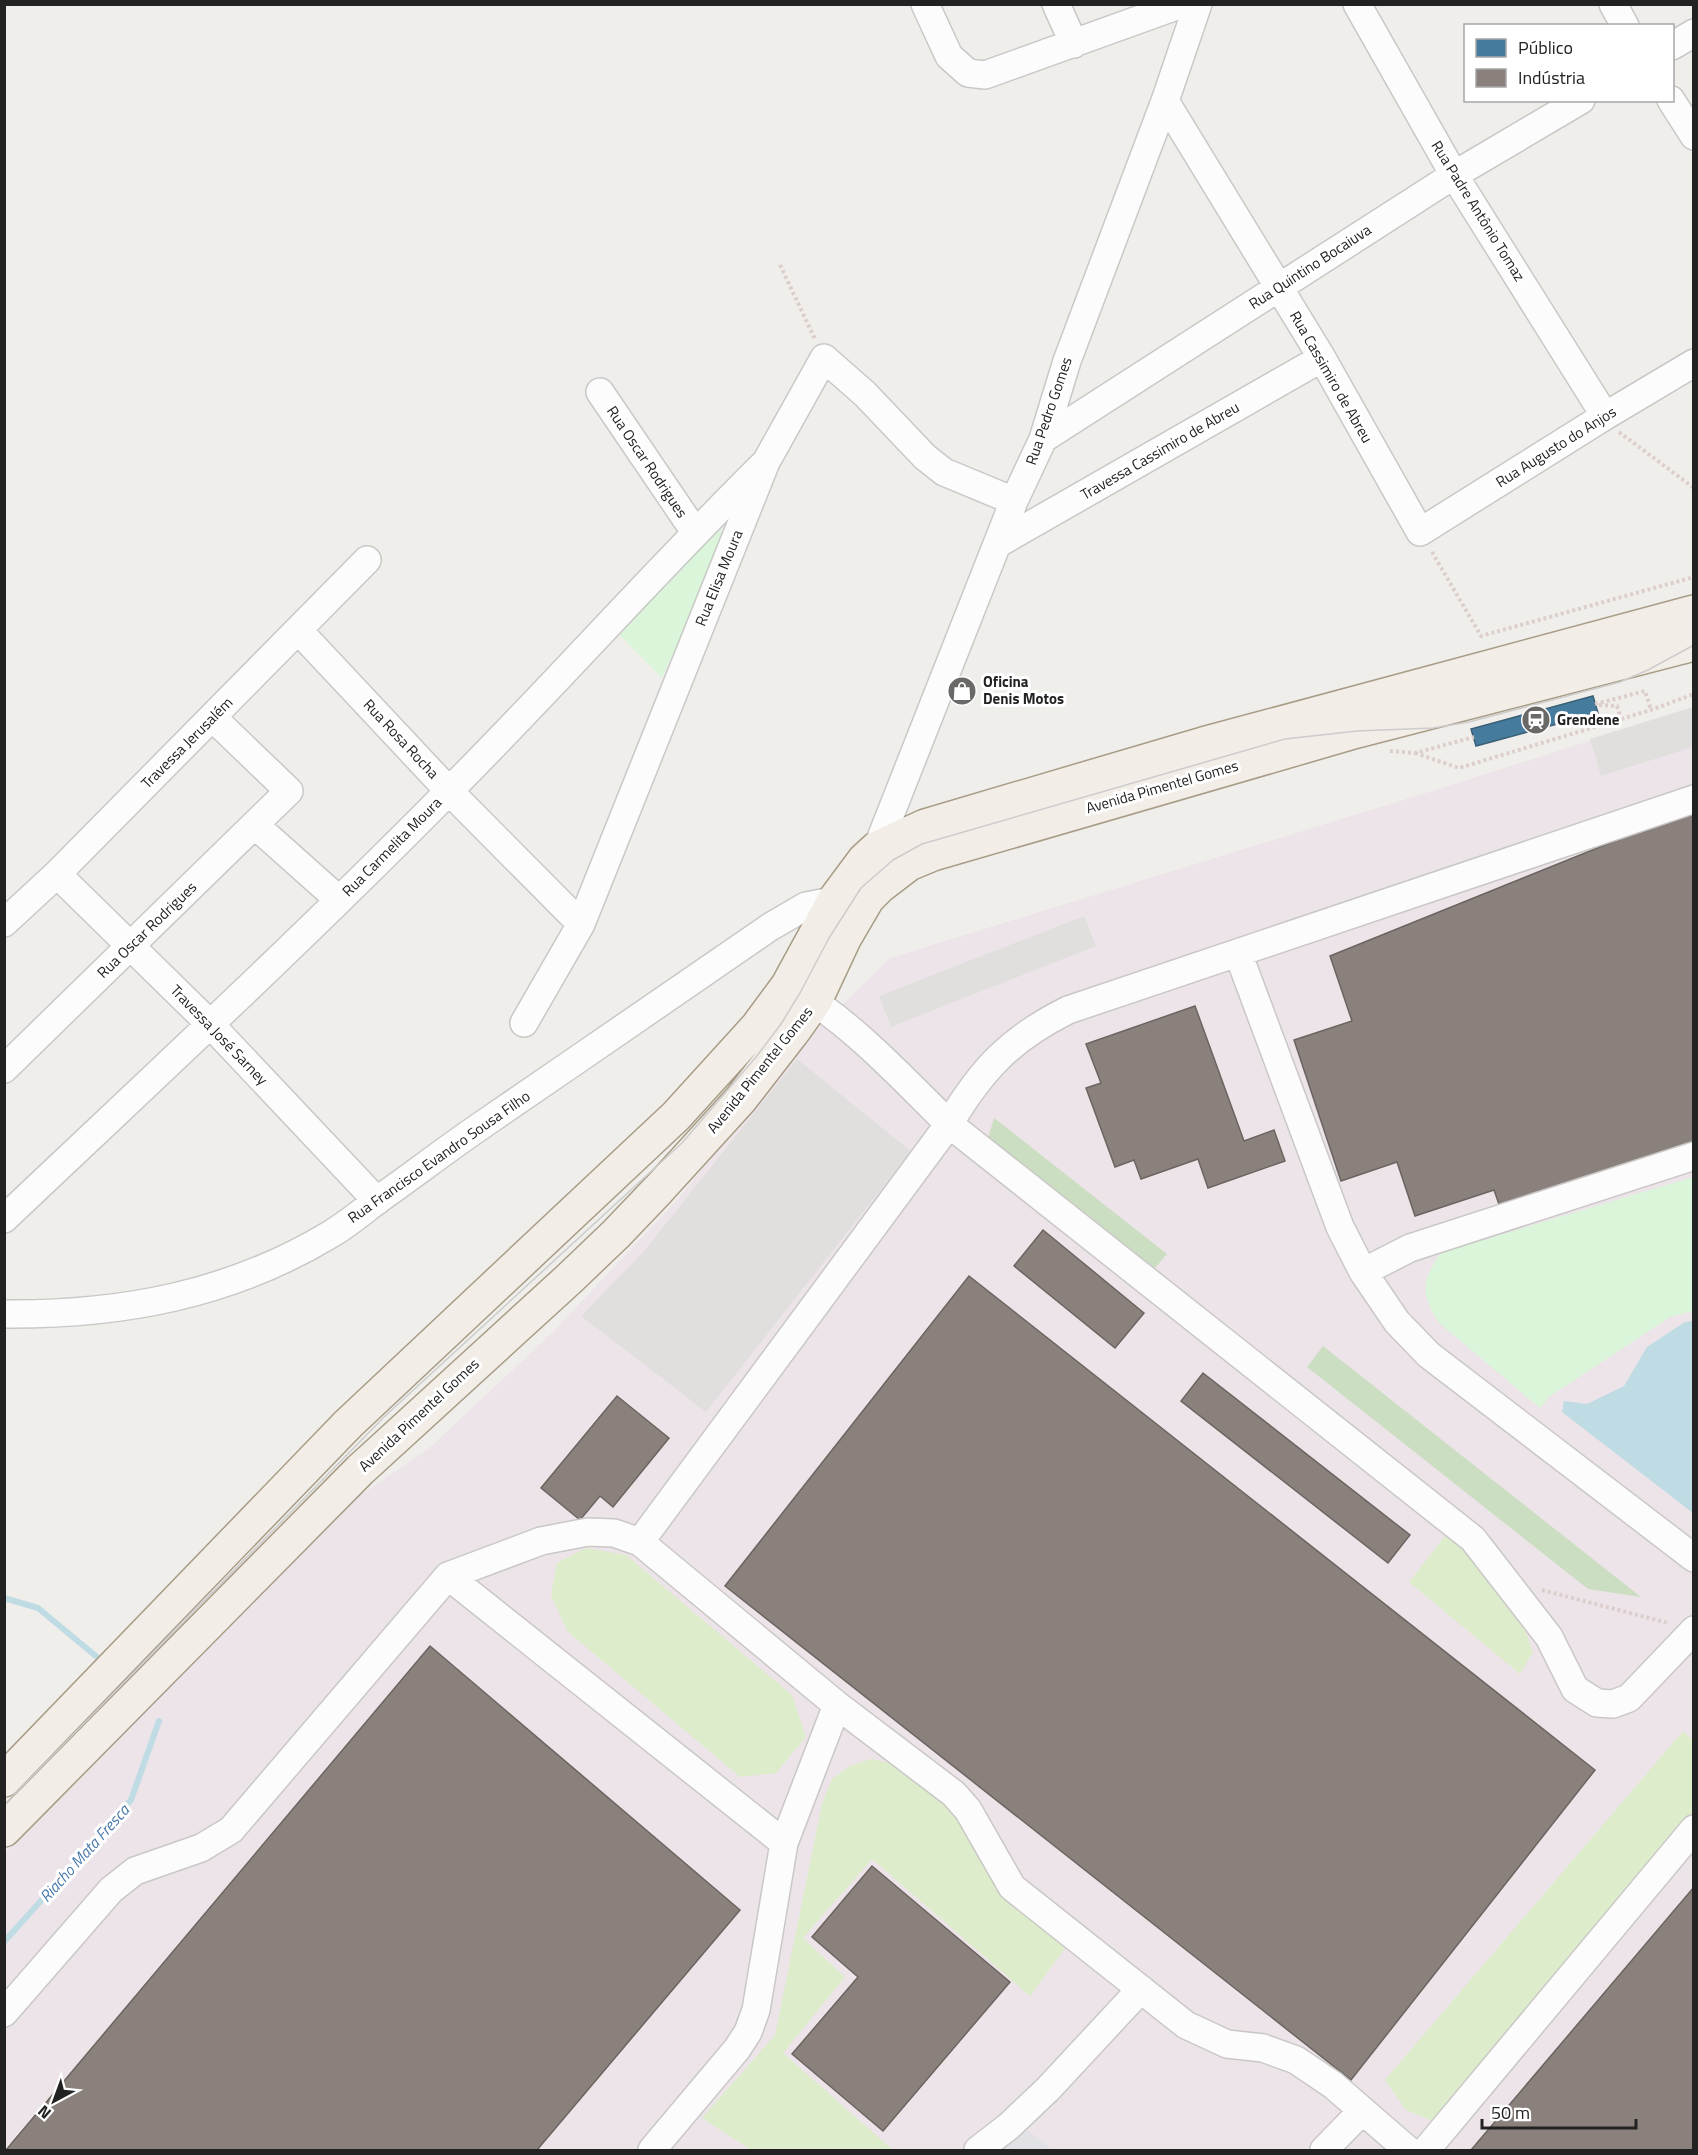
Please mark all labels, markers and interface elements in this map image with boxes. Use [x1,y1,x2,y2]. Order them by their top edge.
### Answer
legend [1464,24,1674,102]
text: Público [1518,34,1573,61]
text: Indústria [1518,64,1585,91]
street label: Rua Padre Antônio Tomaz [1426,136,1531,286]
street label: Rua Quintino Bocaiuva [1244,218,1376,315]
street label: Rua Cassimiro de Abreu [1284,306,1379,447]
street label: Rua Pedro Gomes [1019,354,1078,468]
street label: Travessa Cassimiro de Abreu [1076,396,1243,505]
street label: Rua Augusto do Anjos [1491,400,1621,493]
street label: Rua Oscar Rodrigues [601,401,694,522]
street label: Rua Elisa Moura [689,526,748,629]
place label: Oficina Denis Motos [983,670,1064,710]
shop icon: Oficina Denis Motos [946,675,978,707]
street label: Travessa Jerusalém [135,691,238,794]
street label: Rua Rosa Rocha [358,694,445,784]
station icon: Grendene [1520,704,1552,736]
place label: Grendene [1557,708,1620,731]
street label: Avenida Pimentel Gomes [1083,754,1241,819]
street label: Rua Carmelita Moura [337,791,447,902]
street label: Rua Oscar Rodrigues [92,876,202,983]
street label: Travessa José Sarney [165,979,274,1090]
street label: Avenida Pimentel Gomes [701,1001,818,1138]
street label: Rua Francisco Evandro Sousa Filho [343,1085,535,1229]
street label: Avenida Pimentel Gomes [353,1352,484,1477]
water label: Riacho Mata Fresca [34,1798,135,1907]
north arrow [24,2071,84,2131]
scale bar [1482,2092,1636,2130]
text: 50 m [1491,2099,1530,2126]
text: N [32,2100,56,2125]

